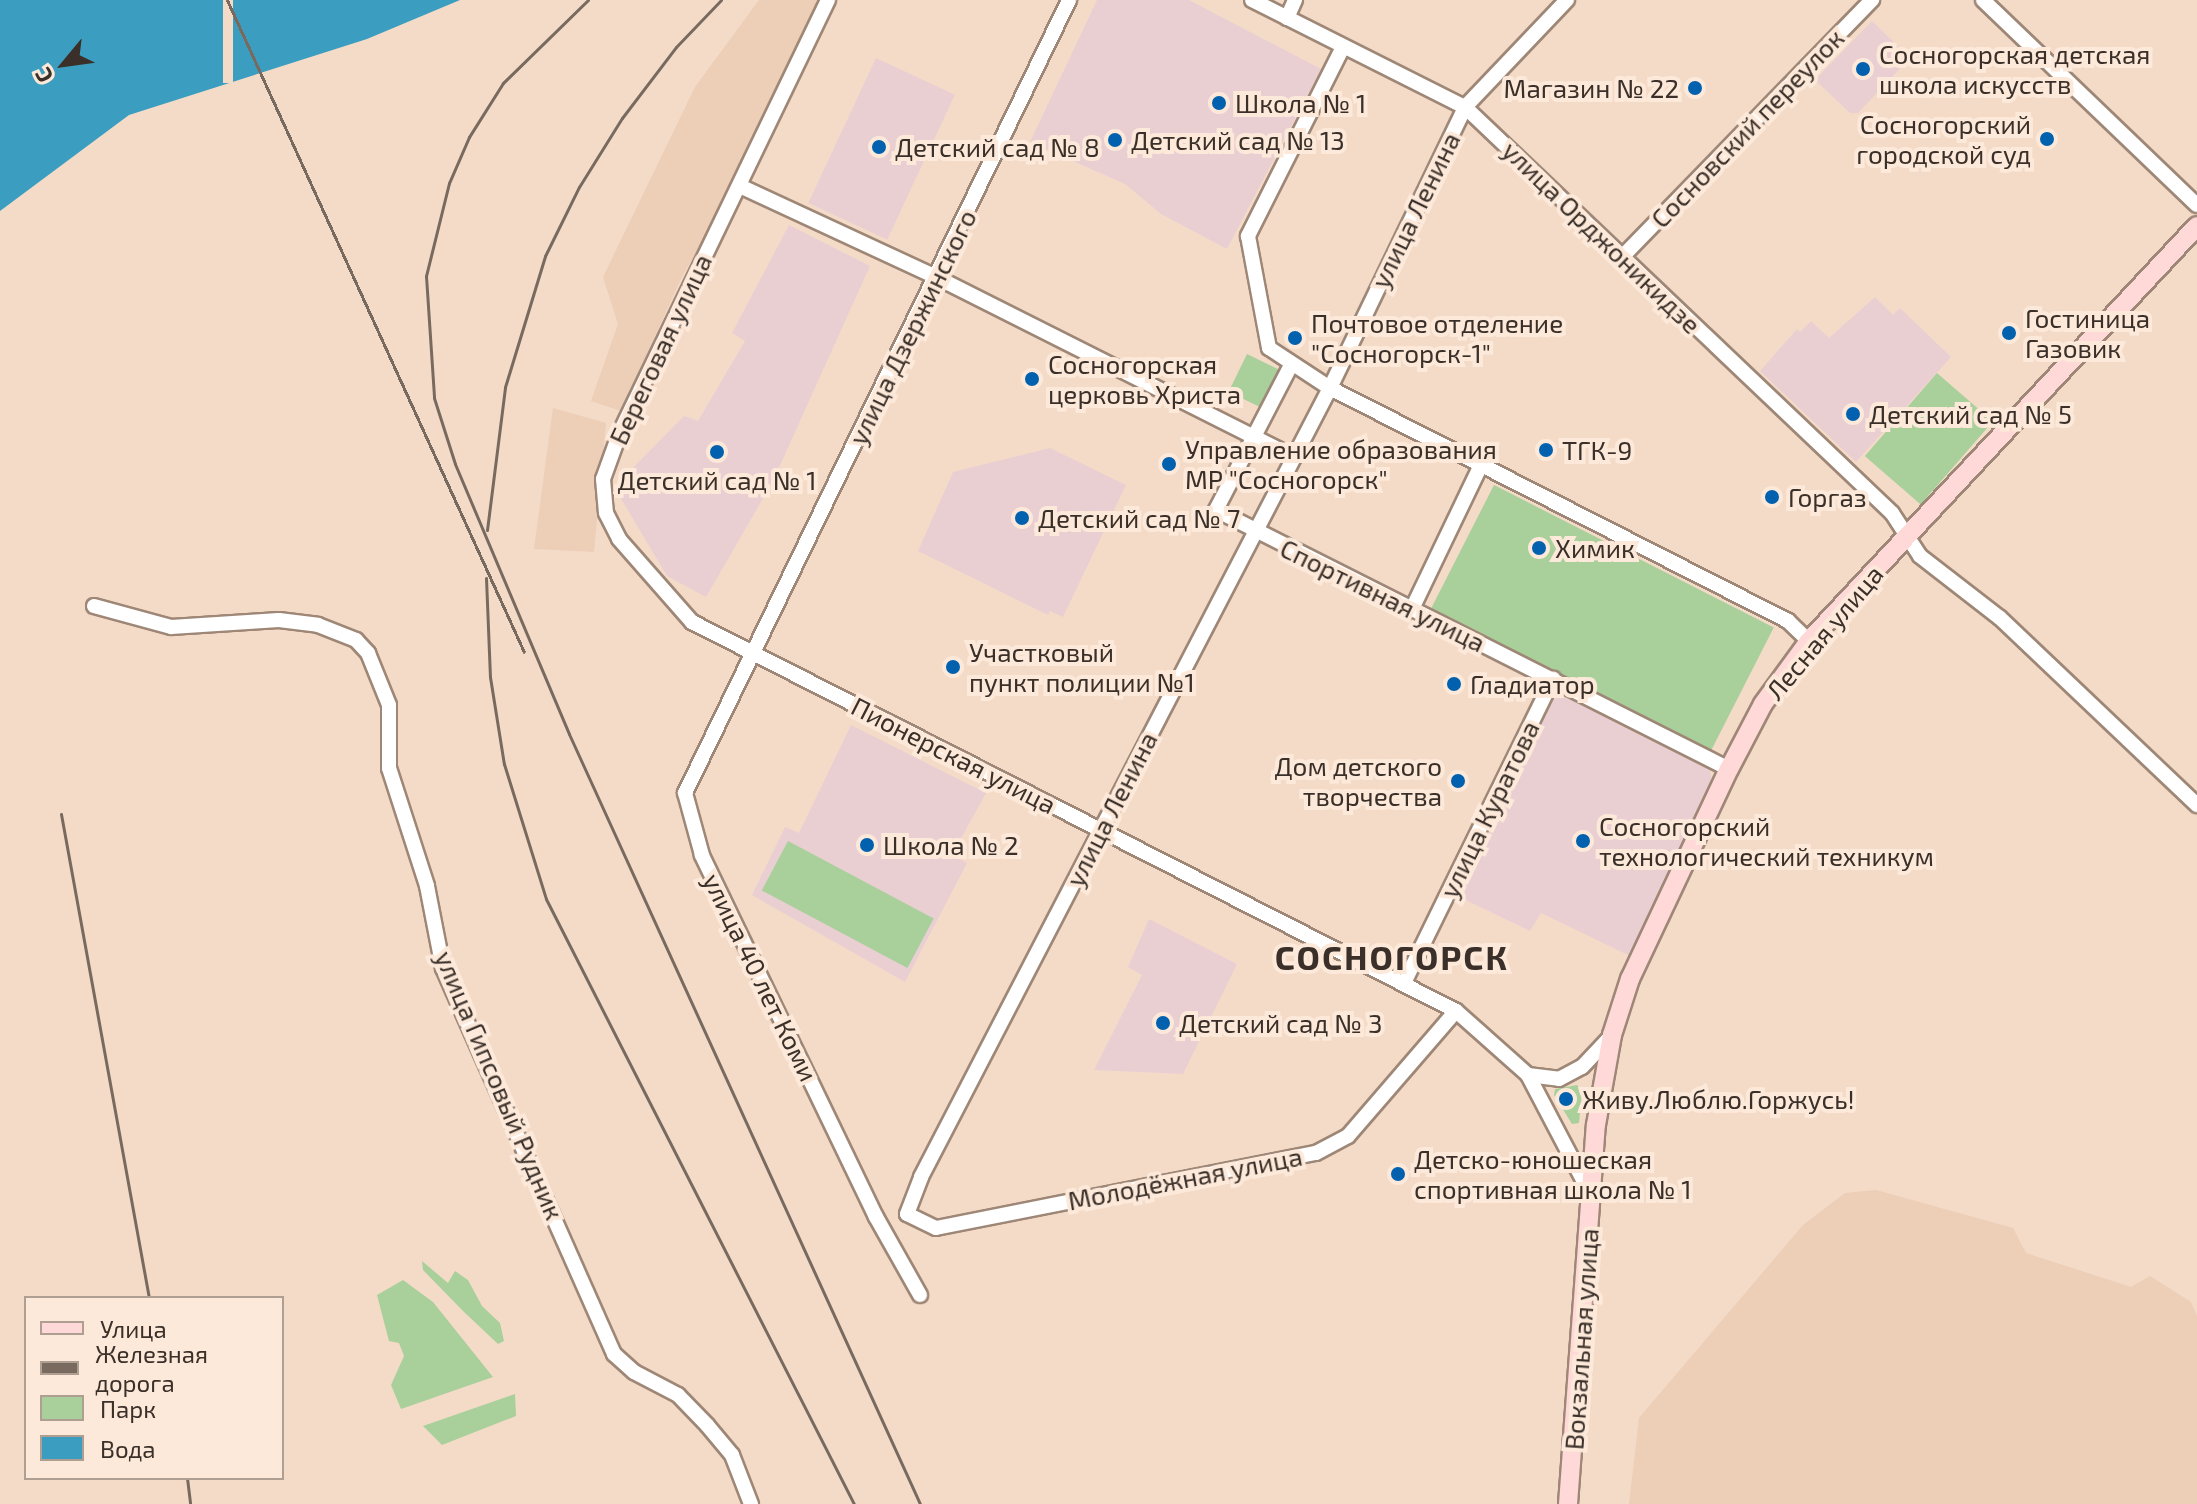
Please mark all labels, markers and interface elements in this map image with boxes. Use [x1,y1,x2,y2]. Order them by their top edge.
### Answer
street label: Сосновский переулок [1644,22,1850,234]
north arrow [24,24,104,104]
place label: Сосногорская детская школа искусств [1879,38,2150,100]
marker: Сосногорская детская школа искусств [1854,60,1872,78]
text: С [29,64,58,88]
place label: Магазин № 22 [1504,72,1679,104]
marker: Магазин № 22 [1686,79,1704,97]
place label: Школа № 1 [1235,87,1366,119]
marker: Школа № 1 [1210,94,1228,112]
place label: Сосногорский городской суд [1856,108,2031,170]
place label: Детский сад № 13 [1131,124,1345,156]
street label: улица Ленина [1364,127,1466,293]
marker: Сосногорский городской суд [2038,130,2056,148]
place label: Детский сад № 8 [895,131,1100,163]
marker: Детский сад № 13 [1106,131,1124,149]
street label: улица Орджоникидзе [1496,134,1708,340]
marker: Детский сад № 8 [870,138,888,156]
street label: улица Дзержинского [842,204,982,450]
street label: Береговая улица [602,249,718,449]
place label: Гостиница Газовик [2025,302,2150,364]
place label: Почтовое отделение "Сосногорск-1" [1311,307,1563,368]
marker: Гостиница Газовик [2000,324,2018,342]
marker: Почтовое отделение "Сосногорск-1" [1286,329,1304,347]
place label: Сосногорская церковь Христа [1048,348,1241,410]
marker: Сосногорская церковь Христа [1023,370,1041,388]
place label: Детский сад № 5 [1869,398,2072,430]
marker: Детский сад № 5 [1844,405,1862,423]
place label: Управление образования МР "Сосногорск" [1185,433,1497,494]
place label: ТГК-9 [1562,434,1632,466]
marker: ТГК-9 [1537,441,1555,459]
marker: Детский сад № 1 [708,443,726,461]
marker: Управление образования МР "Сосногорск" [1160,455,1178,473]
place label: Детский сад № 1 [617,464,817,496]
place label: Горгаз [1788,481,1867,513]
marker: Горгаз [1763,488,1781,506]
place label: Детский сад № 7 [1038,502,1240,534]
marker: Детский сад № 7 [1013,509,1031,527]
street label: Спортивная улица [1275,532,1491,658]
place label: Химик [1555,532,1635,564]
marker: Химик [1530,539,1548,557]
street label: Лесная улица [1759,558,1889,706]
place label: Участковый пункт полиции №1 [969,636,1195,698]
marker: Участковый пункт полиции №1 [944,658,962,676]
place label: Гладиатор [1470,668,1595,700]
marker: Гладиатор [1445,675,1463,693]
street label: Пионерская улица [846,690,1062,820]
street label: улица Куратова [1433,715,1545,903]
street label: улица Ленина [1059,727,1163,891]
place label: Дом детского творчества [1275,750,1442,812]
marker: Дом детского творчества [1449,772,1467,790]
place label: Сосногорский технологический техникум [1599,810,1934,872]
place label: Школа № 2 [883,829,1019,861]
marker: Сосногорский технологический техникум [1574,832,1592,850]
marker: Школа № 2 [858,836,876,854]
street label: улица 40 лет Коми [697,868,825,1086]
district label: СОСНОГОРСК [1275,937,1509,977]
street label: улица Гипсовый Рудник [429,946,571,1224]
place label: Детский сад № 3 [1179,1007,1382,1039]
marker: Детский сад № 3 [1154,1014,1172,1032]
place label: Живу.Люблю.Горжусь! [1582,1083,1855,1115]
marker: Живу.Люблю.Горжусь! [1557,1090,1575,1108]
street label: Молодёжная улица [1065,1140,1305,1216]
place label: Детско-юношеская спортивная школа № 1 [1414,1143,1692,1204]
marker: Детско-юношеская спортивная школа № 1 [1389,1165,1407,1183]
street label: Вокзальная улица [1558,1227,1604,1451]
legend [24,1296,284,1480]
text: Улица [100,1314,167,1343]
text: Железная дорога [95,1339,208,1397]
text: Парк [100,1394,156,1423]
text: Вода [100,1434,156,1463]

